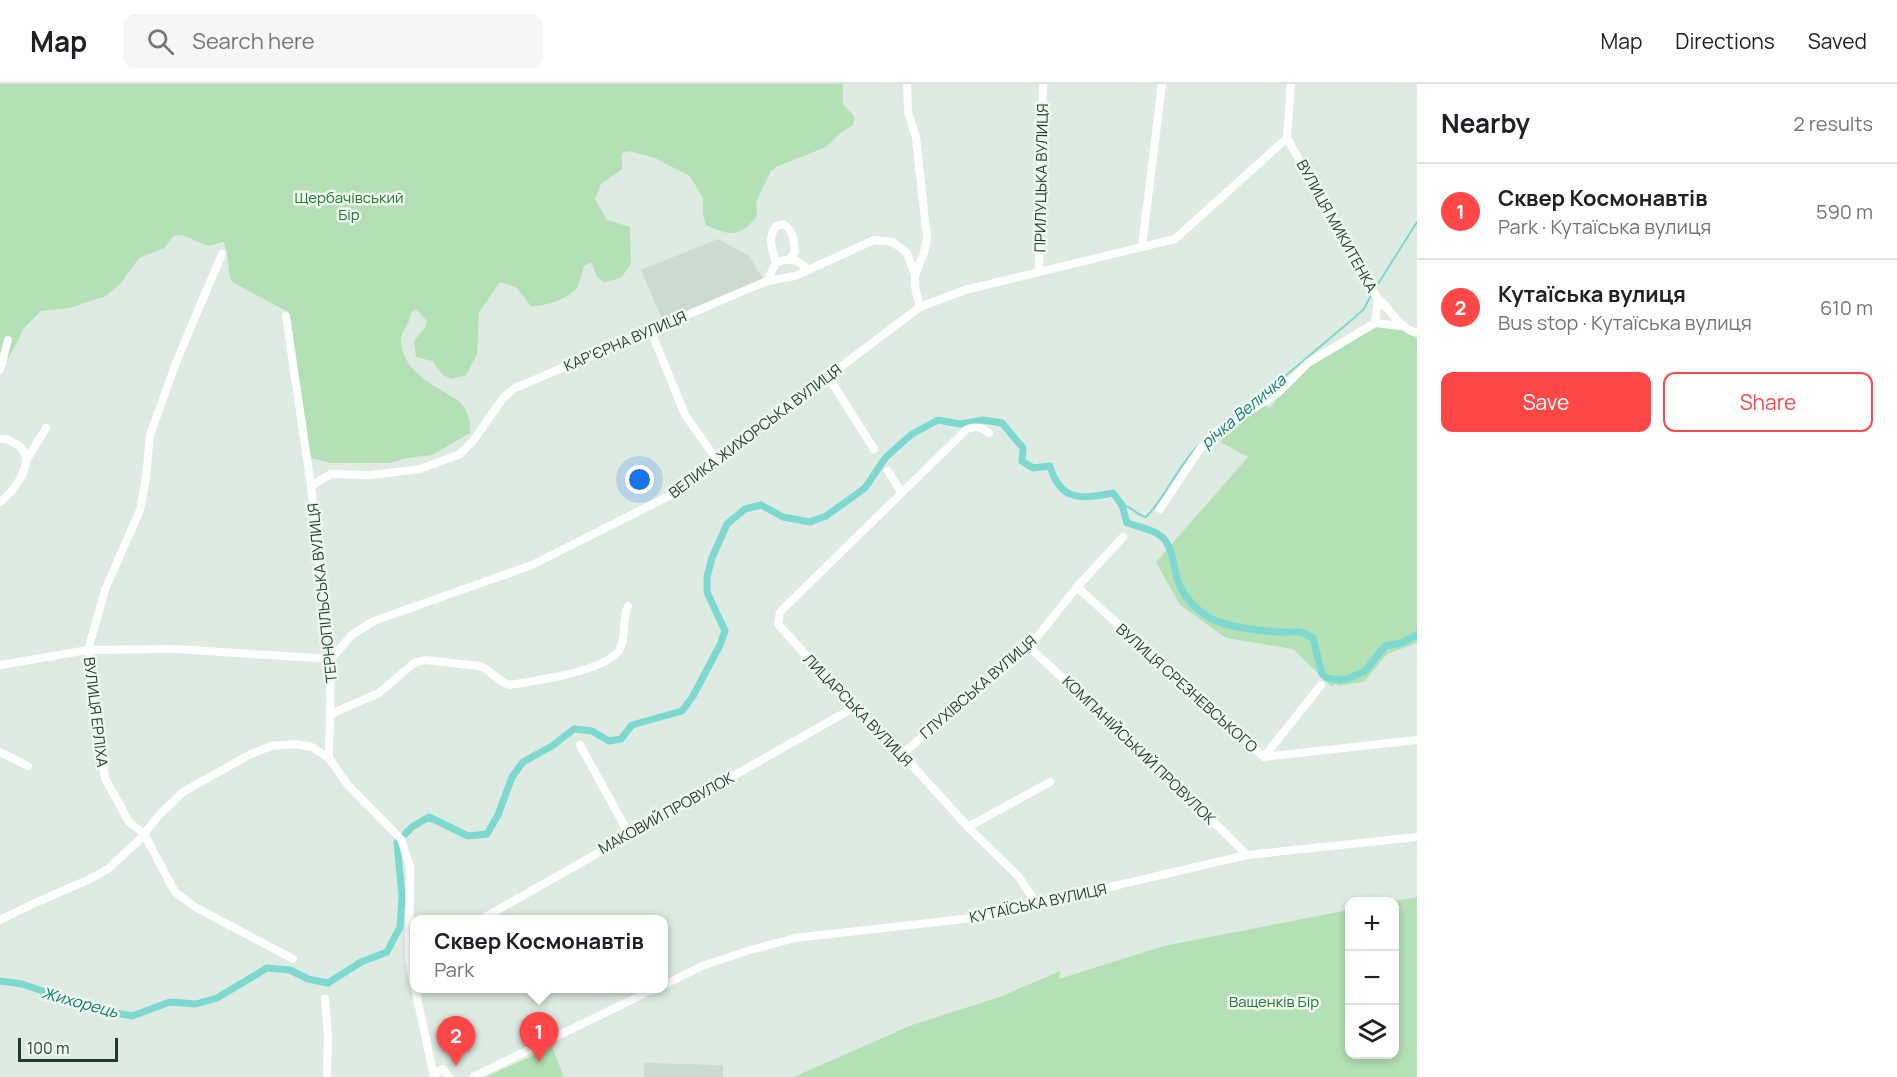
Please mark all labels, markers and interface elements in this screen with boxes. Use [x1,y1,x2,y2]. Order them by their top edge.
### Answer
search box [123,14,543,68]
text: Map [30,22,87,60]
icon: search [144,25,177,58]
text: Search here [192,26,315,56]
text: Map [1601,27,1642,55]
text: Directions [1675,27,1775,55]
text: Saved [1808,27,1867,55]
street label: ПРИЛУЦЬКА ВУЛИЦЯ [1029,103,1053,253]
text: Nearby [1441,105,1530,141]
text: 2 results [1793,110,1873,137]
street label: ВУЛИЦЯ МИКИТЕНКА [1292,156,1383,297]
text: Сквер Космонавтів [1498,183,1708,213]
park label: Щербачівський Бір [294,187,404,225]
text: 1 [1456,198,1465,225]
text: 590 m [1816,198,1873,225]
text: Park · Кутаїська вулиця [1498,213,1711,240]
text: Кутаїська вулиця [1498,279,1686,309]
text: 2 [1455,294,1466,321]
text: 610 m [1820,294,1873,321]
street label: КАР’ЄРНА ВУЛИЦЯ [560,306,690,376]
text: Bus stop · Кутаїська вулиця [1498,309,1752,336]
street label: ВЕЛИКА ЖИХОРСЬКА ВУЛИЦЯ [664,359,846,503]
water label: річка Величка [1196,368,1291,453]
button: Save [1441,372,1651,432]
button: Share [1663,372,1873,432]
your location [625,465,654,494]
street label: ТЕРНОПІЛЬСЬКА ВУЛИЦЯ [302,502,342,684]
street label: ВУЛИЦЯ СРЕЗНЕВСЬКОГО [1112,619,1262,757]
street label: ГЛУХІВСЬКА ВУЛИЦЯ [915,630,1041,744]
street label: ЛИЦАРСЬКА ВУЛИЦЯ [799,649,917,771]
street label: ВУЛИЦЯ ЕРЛІХА [79,656,113,769]
street label: КОМПАНІЙСЬКИЙ ПРОВУЛОК [1058,671,1220,829]
street label: МАКОВИЙ ПРОВУЛОК [595,767,737,859]
street label: КУТАЇСЬКА ВУЛИЦЯ [967,878,1109,928]
map controls [1345,897,1399,1059]
button: + [1345,897,1399,951]
popup [410,915,668,993]
text: Сквер Космонавтів [434,926,644,956]
button: − [1345,951,1399,1005]
text: Park [434,956,474,983]
water label: Жихорець [39,981,121,1023]
park label: Ващенків Бір [1229,991,1319,1012]
button: layers [1345,1005,1399,1059]
pin: 1 [520,1012,558,1062]
pin: 2 [436,1016,476,1066]
scale bar [18,1035,118,1062]
text: 100 m [27,1037,70,1059]

